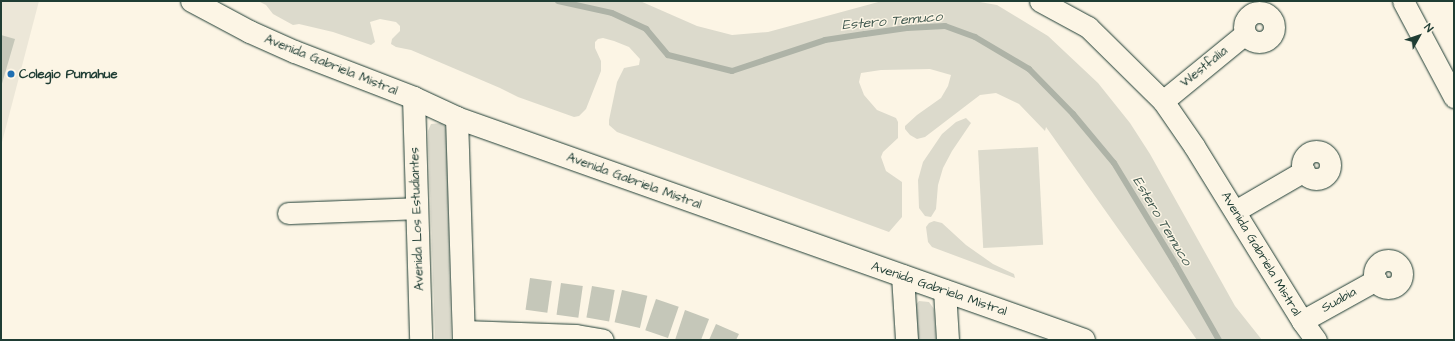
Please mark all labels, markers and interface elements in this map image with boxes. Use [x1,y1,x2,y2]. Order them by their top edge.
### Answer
water label: Estero Temuco [841,8,943,34]
north arrow [1399,16,1439,56]
text: N [1421,20,1437,35]
street label: Avenida Gabriela Mistral [262,31,400,99]
street label: Westfalia [1177,43,1231,91]
place label: Colegio Pumahue [19,66,117,82]
marker: Colegio Pumahue [6,69,16,79]
street label: Avenida Los Estudiantes [407,147,427,291]
street label: Avenida Gabriela Mistral [564,149,704,213]
water label: Estero Temuco [1129,173,1195,269]
street label: Avenida Gabriela Mistral [1218,189,1304,319]
street label: Avenida Gabriela Mistral [869,258,1009,320]
street label: Suabia [1319,284,1359,316]

